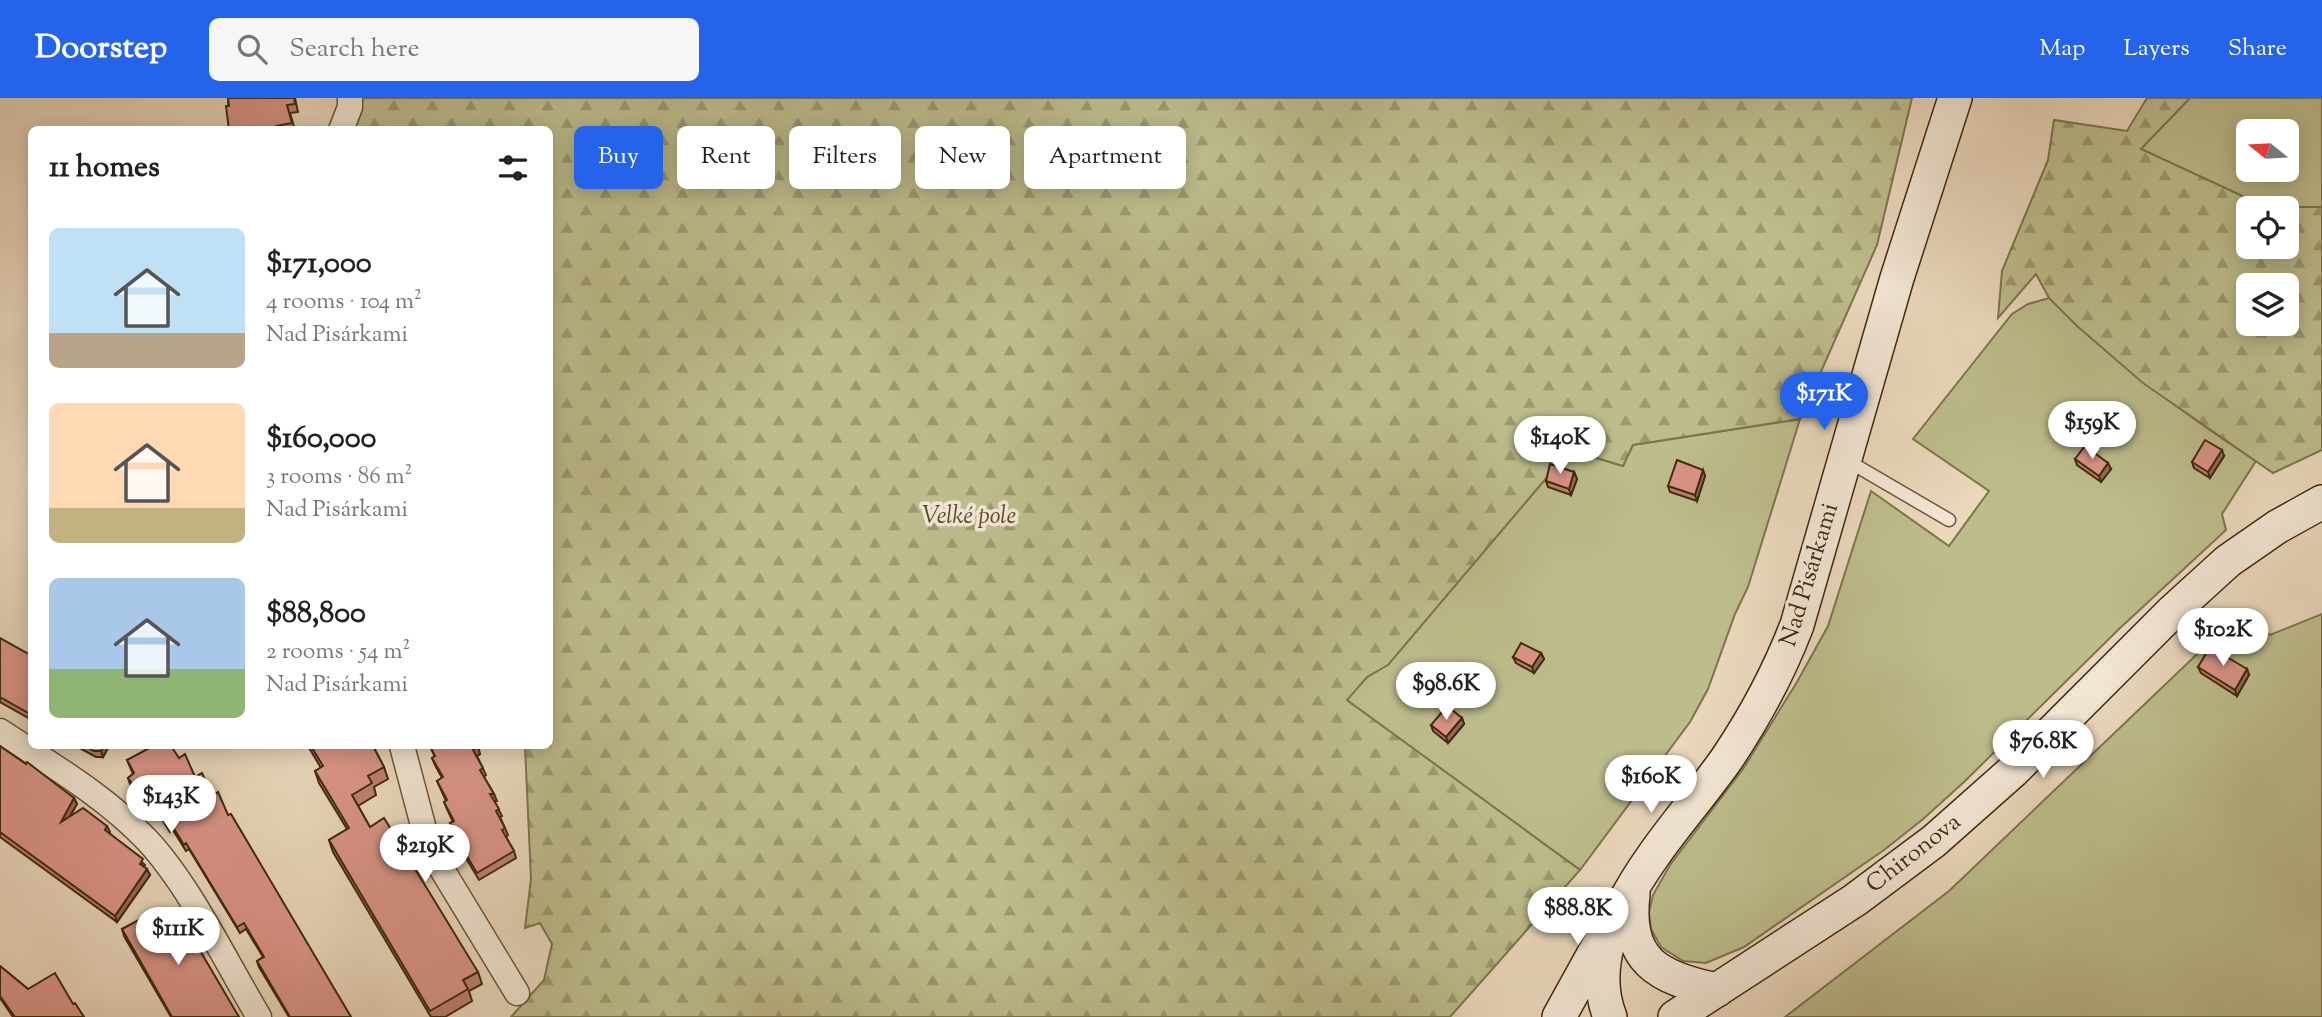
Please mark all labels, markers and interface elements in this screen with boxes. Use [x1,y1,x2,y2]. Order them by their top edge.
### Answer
search box [209,18,699,81]
text: Doorstep [35,25,167,73]
icon: search [233,30,271,68]
text: Search here [289,31,420,68]
text: Map [2039,32,2085,66]
text: Layers [2123,32,2190,66]
text: Share [2228,32,2287,66]
north arrow [2236,119,2300,182]
map controls [2236,119,2299,336]
chip: Buy [574,126,663,189]
chip: Rent [677,126,775,189]
chip: Filters [789,126,901,189]
chip: New [915,126,1010,189]
chip: Apartment [1024,126,1186,189]
text: 11 homes [49,147,160,190]
icon: filters [494,149,532,187]
button: locate [2236,196,2299,259]
text: $171,000 [266,243,372,286]
icon: home [105,256,189,340]
button: layers [2236,273,2299,336]
text: 4 rooms · 104 m² [266,286,422,319]
text: Nad Pisárkami [266,319,408,352]
pin: $171K [1775,372,1873,432]
text: $171K [1796,378,1852,411]
pin: $159K [2043,402,2141,461]
text: $159K [2064,407,2120,440]
pin: $140K [1511,416,1609,476]
text: $160,000 [266,418,376,461]
text: $140K [1530,422,1590,455]
icon: home [105,431,189,515]
text: 3 rooms · 86 m² [266,461,412,494]
text: Nad Pisárkami [266,494,408,527]
street label: Nad Pisárkami [1772,499,1848,651]
park label: Velké pole [922,500,1016,534]
text: $88,800 [266,593,366,636]
icon: home [105,606,189,690]
pin: $102K [2174,608,2272,668]
text: $102K [2193,614,2253,647]
text: 2 rooms · 54 m² [266,636,410,669]
pin: $98.6K [1389,662,1503,722]
text: $98.6K [1412,668,1480,701]
text: Nad Pisárkami [266,669,408,702]
pin: $76.8K [1986,720,2100,780]
text: $76.8K [2009,726,2077,759]
pin: $160K [1602,756,1700,815]
text: $160K [1621,761,1681,794]
pin: $143K [122,776,220,835]
text: $143K [142,781,200,814]
street label: Chironova [1859,806,1969,902]
pin: $219K [376,824,474,884]
text: $219K [396,830,454,863]
pin: $88.8K [1521,888,1635,947]
text: $88.8K [1544,893,1612,926]
pin: $111K [129,908,227,967]
text: $111K [152,913,204,946]

